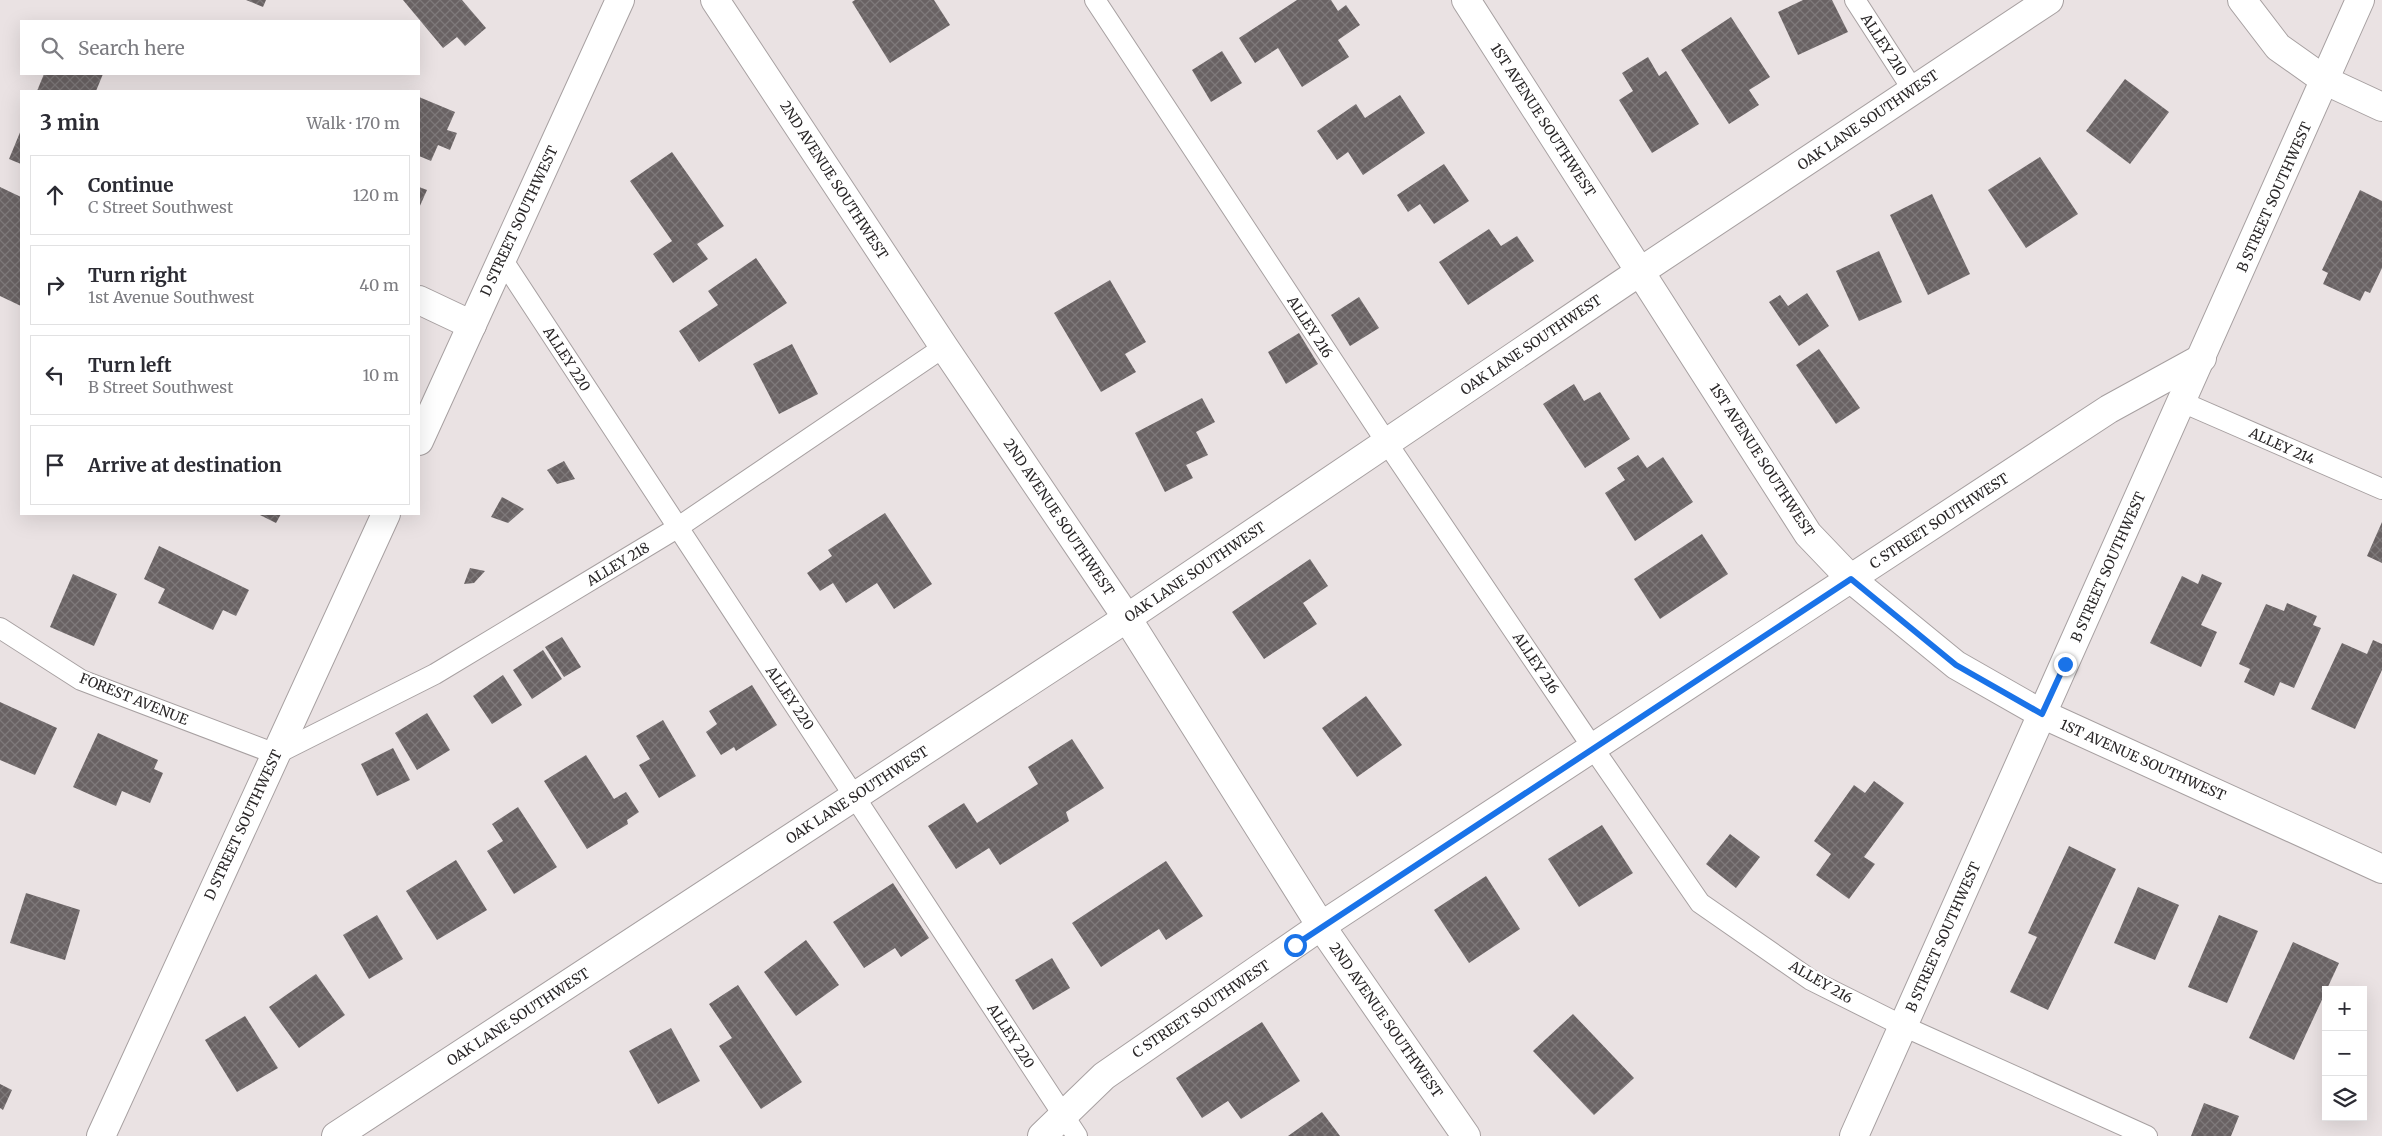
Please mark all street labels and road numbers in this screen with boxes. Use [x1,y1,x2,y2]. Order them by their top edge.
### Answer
street label: ALLEY 210 [1857,10,1911,80]
street label: 1ST AVENUE SOUTHWEST [1487,40,1600,200]
street label: OAK LANE SOUTHWEST [1794,66,1942,174]
street label: 2ND AVENUE SOUTHWEST [776,97,892,263]
street label: B STREET SOUTHWEST [2233,119,2315,275]
street label: D STREET SOUTHWEST [476,143,562,299]
street label: OAK LANE SOUTHWEST [1457,291,1605,399]
street label: ALLEY 216 [1283,292,1337,361]
street label: ALLEY 220 [539,323,595,395]
street label: 1ST AVENUE SOUTHWEST [1706,380,1819,540]
street label: ALLEY 214 [2245,423,2318,469]
street label: 2ND AVENUE SOUTHWEST [1000,435,1118,599]
street label: C STREET SOUTHWEST [1866,469,2012,573]
street label: B STREET SOUTHWEST [2067,489,2149,645]
street label: OAK LANE SOUTHWEST [1121,518,1269,626]
street label: ALLEY 218 [582,538,653,590]
street label: ALLEY 216 [1508,628,1563,697]
street label: ALLEY 220 [761,662,818,733]
street label: FOREST AVENUE [77,669,191,729]
street label: 1ST AVENUE SOUTHWEST [2057,715,2229,805]
street label: OAK LANE SOUTHWEST [782,742,932,848]
street label: D STREET SOUTHWEST [200,747,286,903]
street label: B STREET SOUTHWEST [1902,859,1984,1015]
street label: 2ND AVENUE SOUTHWEST [1326,939,1447,1101]
street label: C STREET SOUTHWEST [1129,956,1274,1062]
street label: ALLEY 216 [1785,956,1856,1007]
street label: OAK LANE SOUTHWEST [443,964,593,1070]
street label: ALLEY 220 [983,1000,1039,1072]

